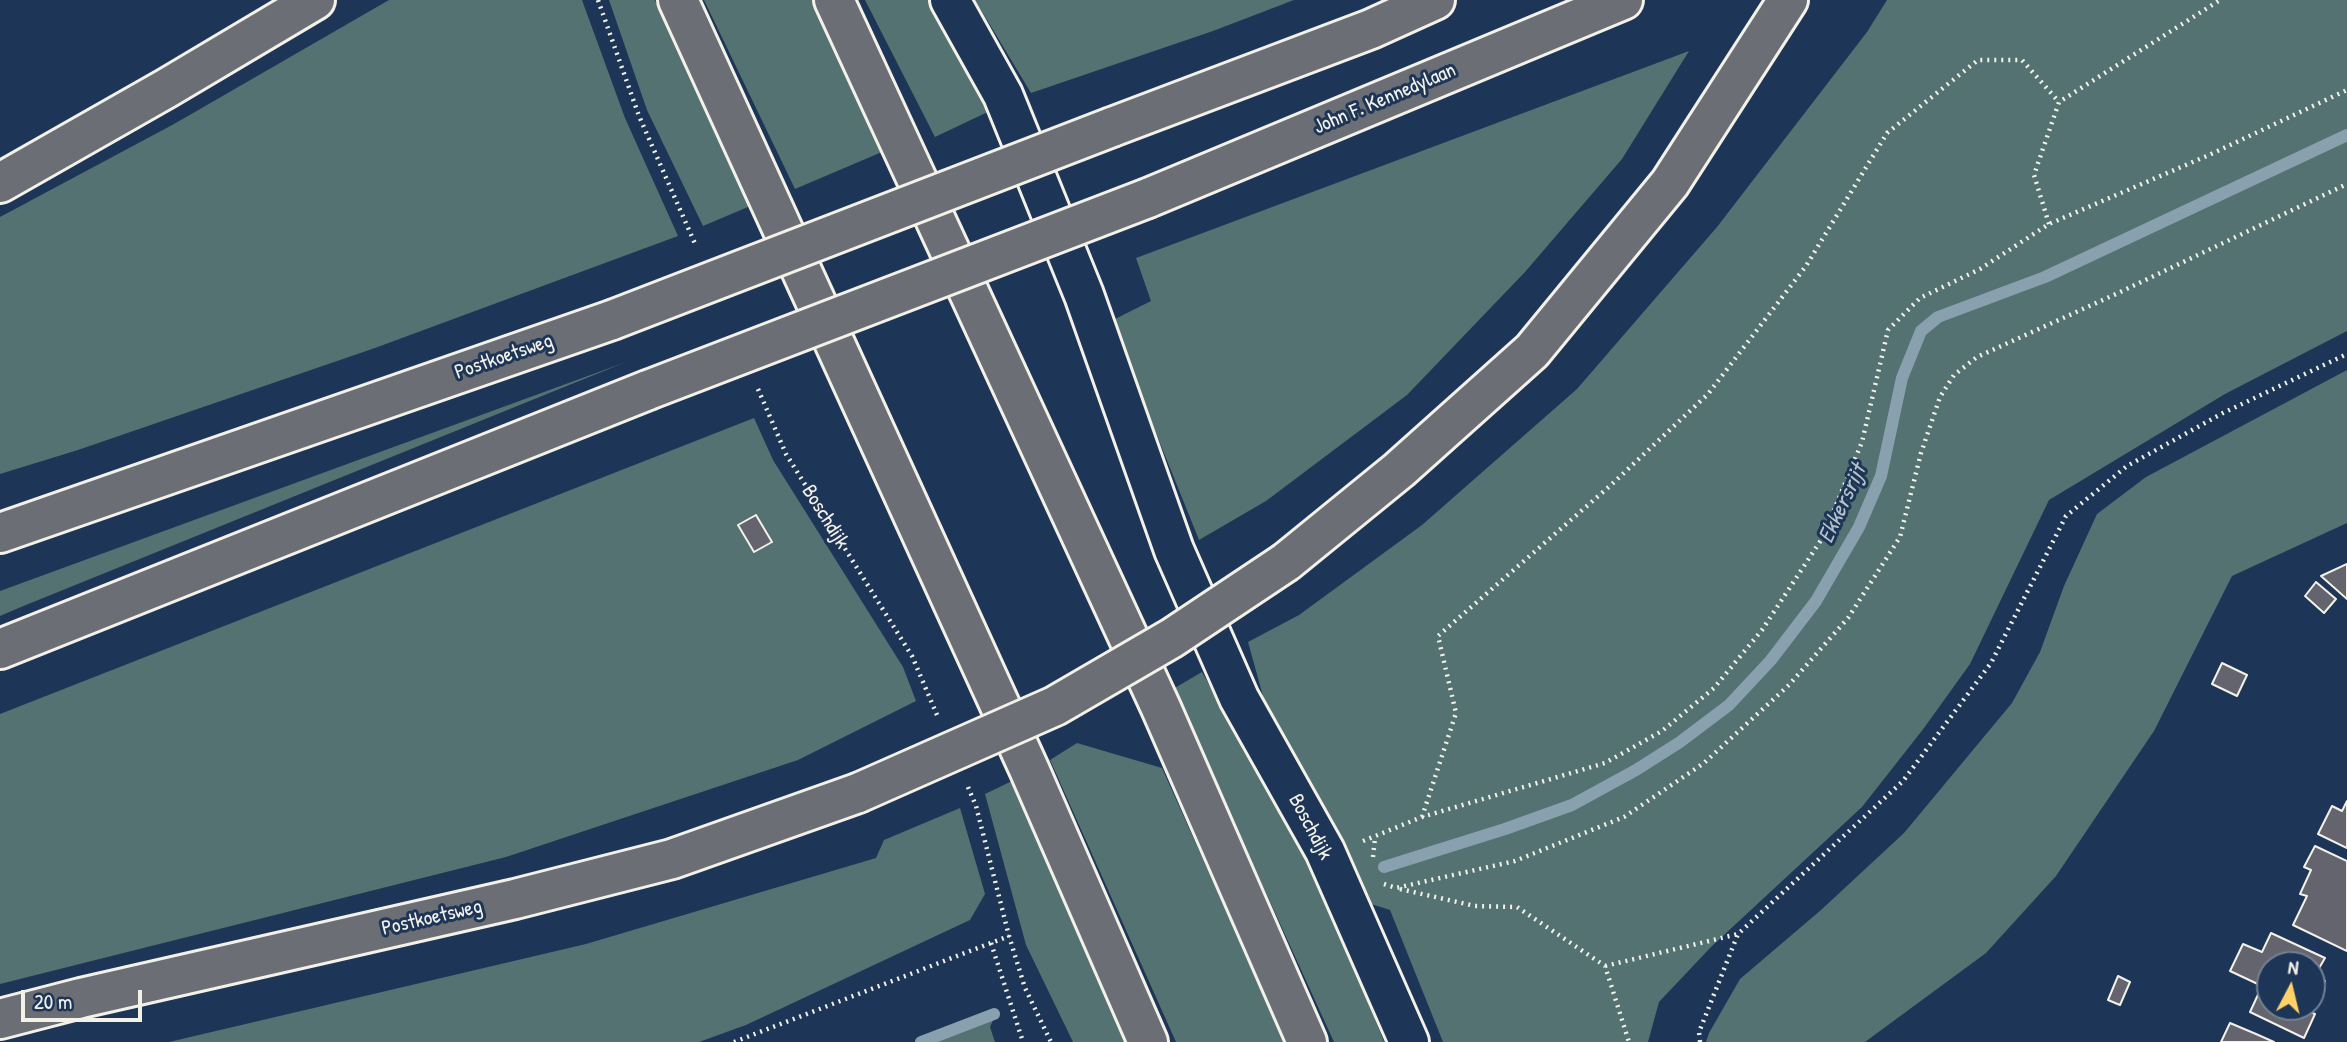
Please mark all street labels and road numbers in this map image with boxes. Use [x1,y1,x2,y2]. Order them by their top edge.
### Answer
street label: John F. Kennedylaan [1310,58,1460,140]
street label: Postkoetsweg [452,328,556,386]
street label: Boschdijk [796,480,854,554]
street label: Boschdijk [1282,790,1338,864]
street label: Postkoetsweg [379,894,485,942]

